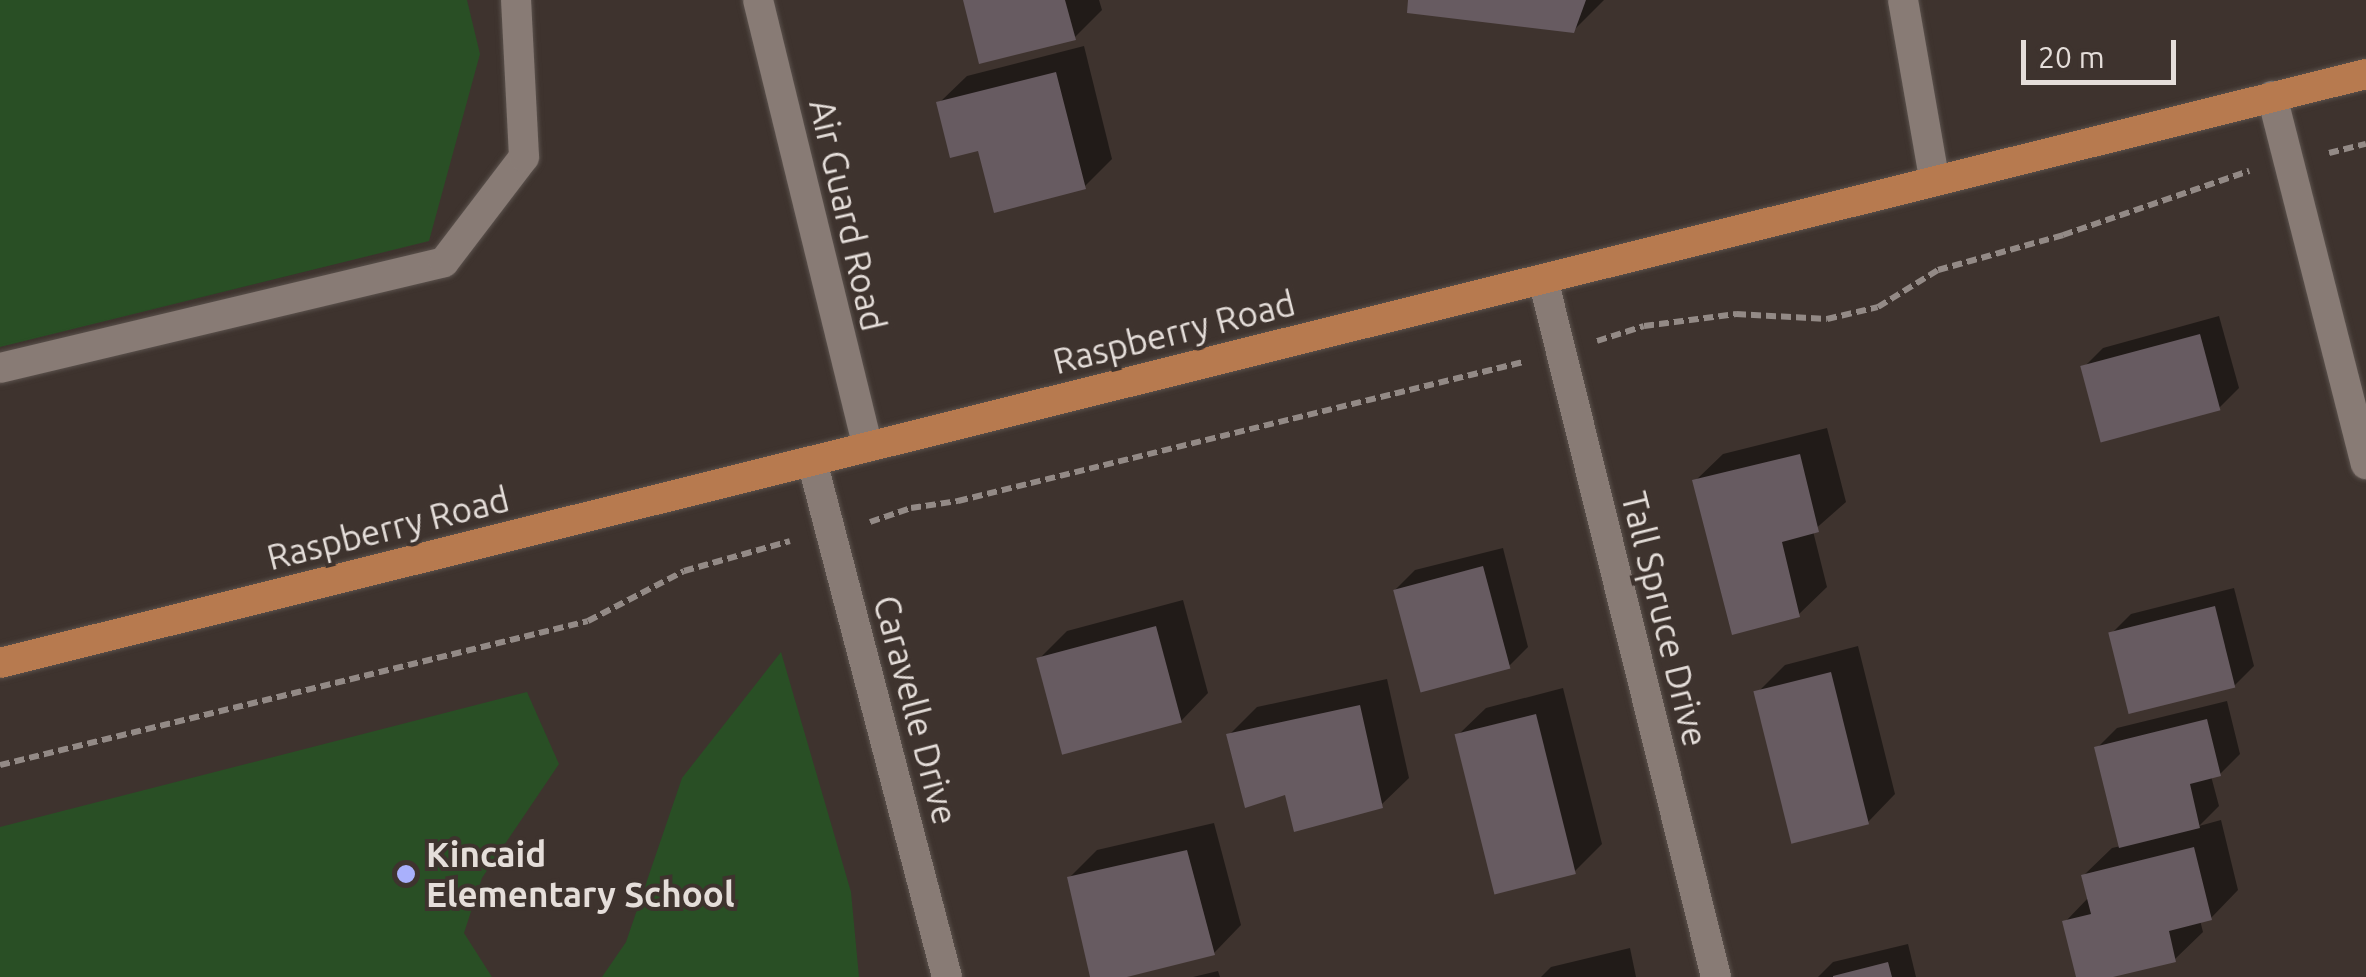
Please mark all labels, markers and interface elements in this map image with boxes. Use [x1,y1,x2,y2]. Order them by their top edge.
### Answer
scale bar [2026,20,2181,82]
text: 20 m [2038,40,2105,74]
street label: Air Guard Road [801,95,895,335]
street label: Raspberry Road [1049,282,1299,382]
street label: Raspberry Road [263,478,513,578]
street label: Tall Spruce Drive [1613,487,1717,751]
street label: Caravelle Drive [865,591,967,829]
place label: Kincaid Elementary School [426,833,734,915]
marker: Kincaid Elementary School [395,863,417,885]

